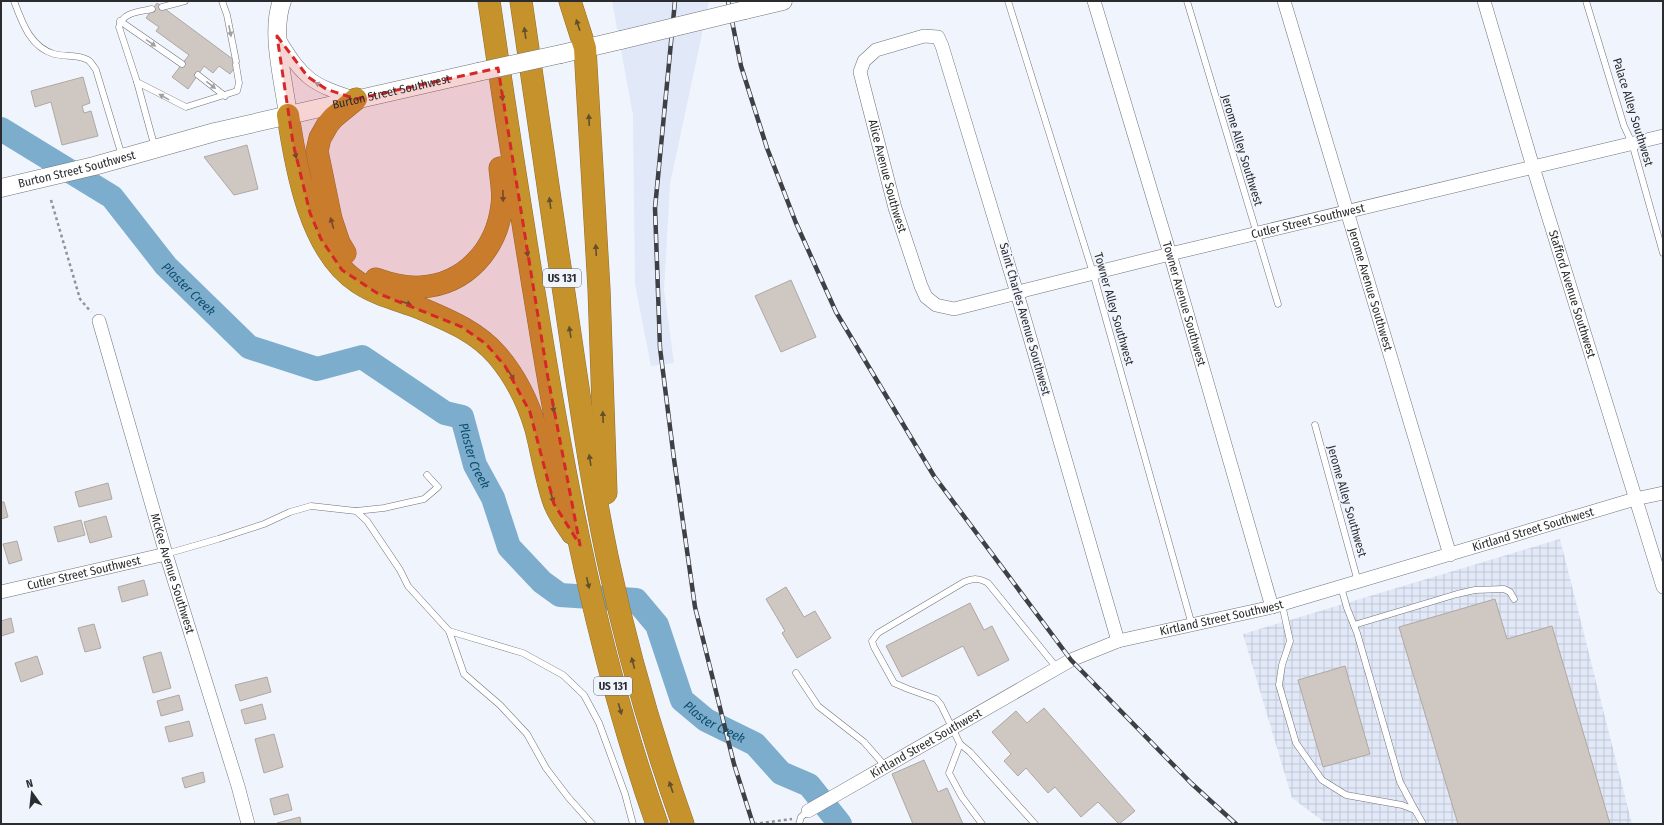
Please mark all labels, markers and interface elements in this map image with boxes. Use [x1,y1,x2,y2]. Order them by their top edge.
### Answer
one-way arrow [575,18,581,30]
one-way arrow [228,24,234,37]
one-way arrow [522,27,528,39]
one-way arrow [146,39,156,47]
street label: Palace Alley Southwest [1610,56,1656,168]
street label: Burton Street Southwest [331,72,452,112]
one-way arrow [206,81,217,90]
one-way arrow [314,82,326,89]
one-way arrow [499,89,505,101]
street label: Jerome Alley Southwest [1218,93,1266,207]
one-way arrow [158,94,170,100]
one-way arrow [585,114,592,126]
street label: Alice Avenue Southwest [865,118,910,235]
street label: Burton Street Southwest [17,148,137,191]
one-way arrow [292,148,298,160]
one-way arrow [499,190,506,202]
one-way arrow [547,197,553,209]
street label: Cutler Street Southwest [1250,201,1366,241]
one-way arrow [328,216,334,229]
street label: Jerome Avenue Southwest [1345,226,1395,353]
street label: Stafford Avenue Southwest [1546,228,1599,360]
street label: Towner Avenue Southwest [1160,240,1209,368]
street label: Saint Charles Avenue Southwest [997,241,1053,397]
one-way arrow [593,244,600,256]
one-way arrow [524,245,530,257]
street label: Towner Alley Southwest [1091,251,1137,367]
water label: Plaster Creek [159,259,219,318]
road number: US 131 [543,269,581,287]
one-way arrow [400,300,412,306]
one-way arrow [567,326,573,338]
one-way arrow [507,370,515,380]
one-way arrow [550,401,556,413]
one-way arrow [600,410,606,423]
water label: Plaster Creek [456,421,494,491]
street label: Jerome Alley Southwest [1324,444,1370,559]
one-way arrow [586,454,592,466]
one-way arrow [550,491,556,503]
street label: Kirtland Street Southwest [1471,505,1596,554]
street label: McKee Avenue Southwest [148,512,197,636]
street label: Cutler Street Southwest [26,553,142,593]
one-way arrow [585,577,591,589]
street label: Kirtland Street Southwest [1158,597,1285,639]
one-way arrow [630,656,636,669]
road number: US 131 [594,677,632,695]
water label: Plaster Creek [681,697,748,746]
one-way arrow [617,703,623,715]
street label: Kirtland Street Southwest [868,706,984,781]
north arrow [12,773,52,813]
text: N [25,777,34,791]
one-way arrow [667,781,673,793]

